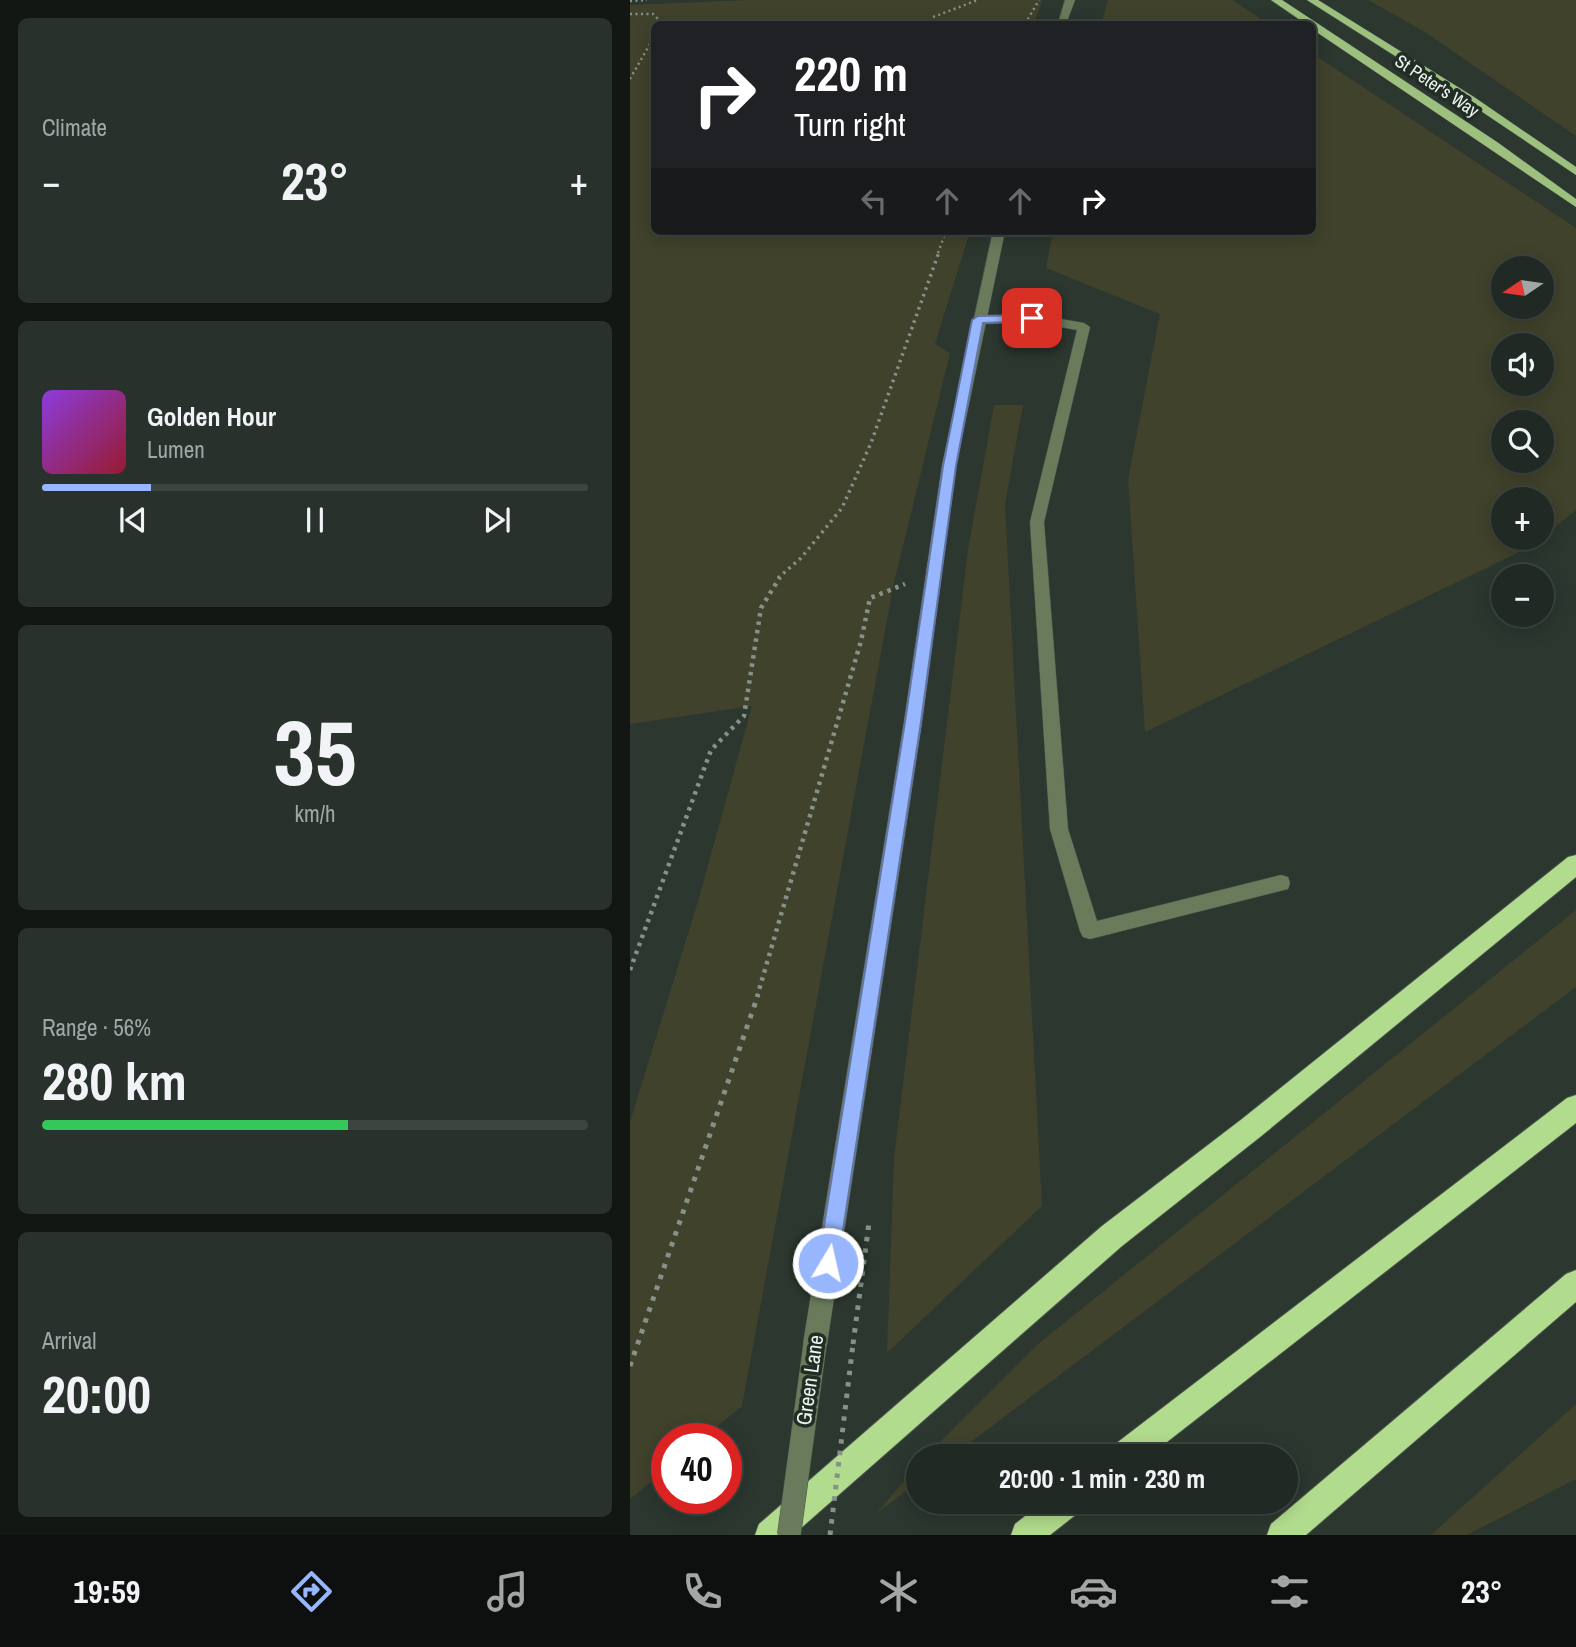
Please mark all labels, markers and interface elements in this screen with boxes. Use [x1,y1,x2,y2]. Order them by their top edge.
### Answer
text: 220 m [794,40,908,106]
street label: St Peter's Way [1390,48,1485,123]
icon: right [679,49,770,140]
text: Turn right [794,103,906,146]
text: Climate [42,112,107,143]
text: 23° [281,146,349,216]
text: − [42,156,60,207]
text: + [570,156,588,207]
icon: left [855,182,893,220]
icon: ahead [928,182,966,220]
icon: ahead [1001,182,1039,220]
icon: right [1074,182,1112,220]
north arrow [1491,256,1554,318]
map controls [1491,256,1554,627]
pin [1002,288,1062,348]
icon: arrive [1013,299,1051,337]
button: sound [1491,333,1554,396]
text: Golden Hour [147,399,276,434]
button: search [1491,410,1554,473]
text: Lumen [147,434,205,465]
button: + [1491,487,1554,550]
icon: previous [114,501,152,539]
icon: pause [296,501,334,539]
icon: next [478,501,516,539]
button: − [1491,564,1554,627]
text: 35 [274,691,357,813]
text: km/h [295,798,335,829]
text: Range · 56% [42,1012,151,1043]
text: 280 km [42,1046,187,1116]
position arrow [791,1226,865,1300]
text: Arrival [42,1325,97,1356]
street label: Green Lane [789,1333,830,1427]
text: 20:00 [42,1359,151,1429]
speed limit sign: 40 [651,1423,742,1514]
text: 20:00 · 1 min · 230 m [999,1461,1205,1496]
icon: directions [287,1567,336,1616]
icon: music [483,1567,532,1616]
icon: phone [678,1567,727,1616]
icon: climate [874,1567,923,1616]
icon: car [1069,1567,1118,1616]
icon: filters [1265,1567,1314,1616]
text: 19:59 [73,1570,140,1613]
text: 23° [1461,1570,1503,1613]

